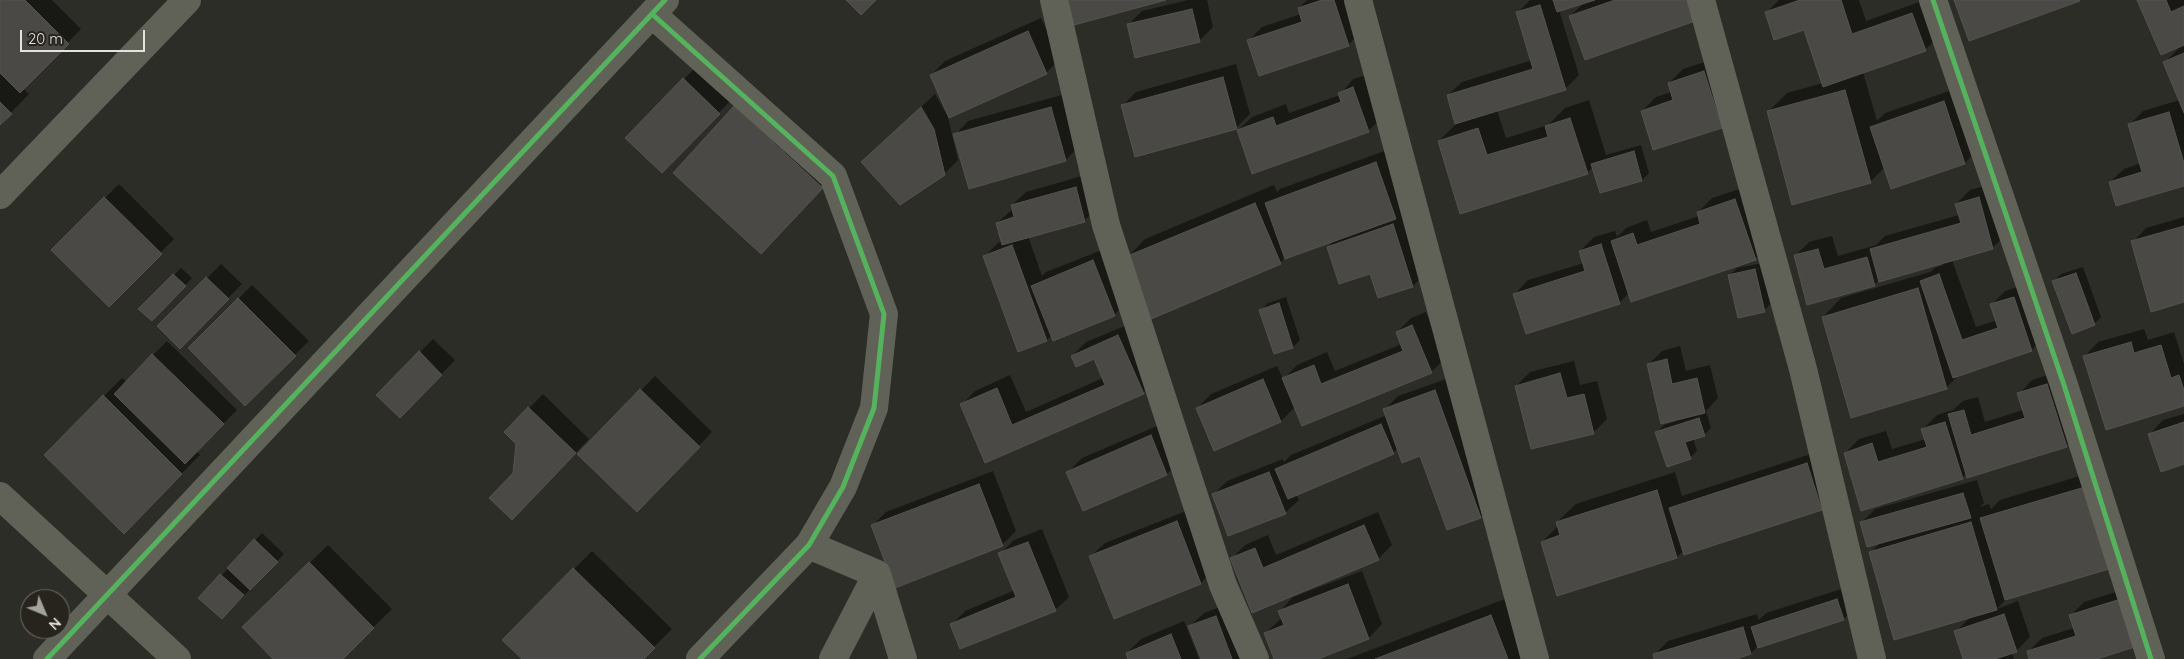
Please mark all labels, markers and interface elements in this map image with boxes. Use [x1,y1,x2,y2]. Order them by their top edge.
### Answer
scale bar [22,20,148,52]
text: 20 m [28,29,63,48]
north arrow [20,589,70,639]
text: N [45,614,65,634]

